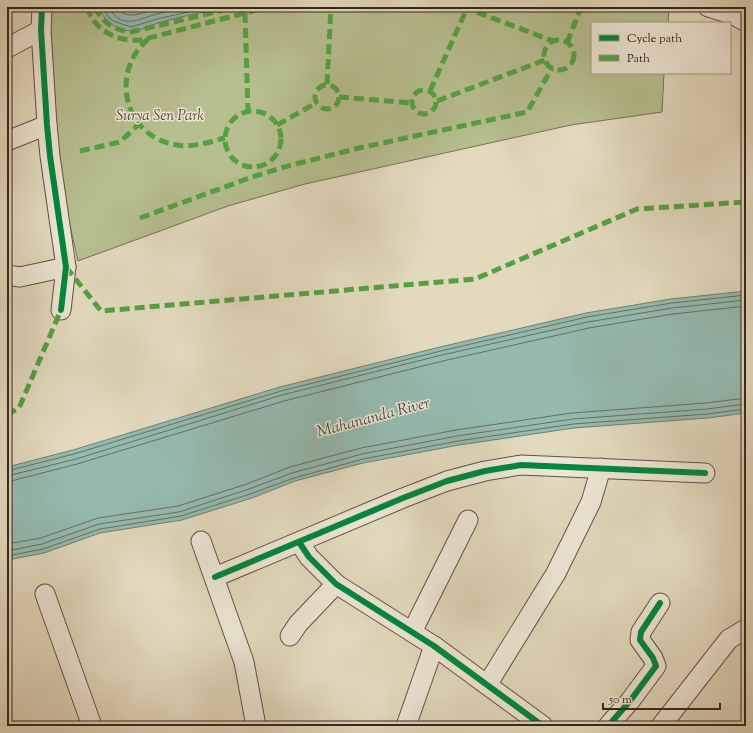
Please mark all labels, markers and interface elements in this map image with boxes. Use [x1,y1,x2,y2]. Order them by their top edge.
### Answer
legend [591,22,731,74]
text: Cycle path [627,30,682,48]
text: Path [627,50,650,68]
park label: Surya Sen Park [116,106,204,127]
water label: Mahananda River [314,392,433,445]
scale bar [603,685,720,711]
text: 50 m [608,691,632,709]

